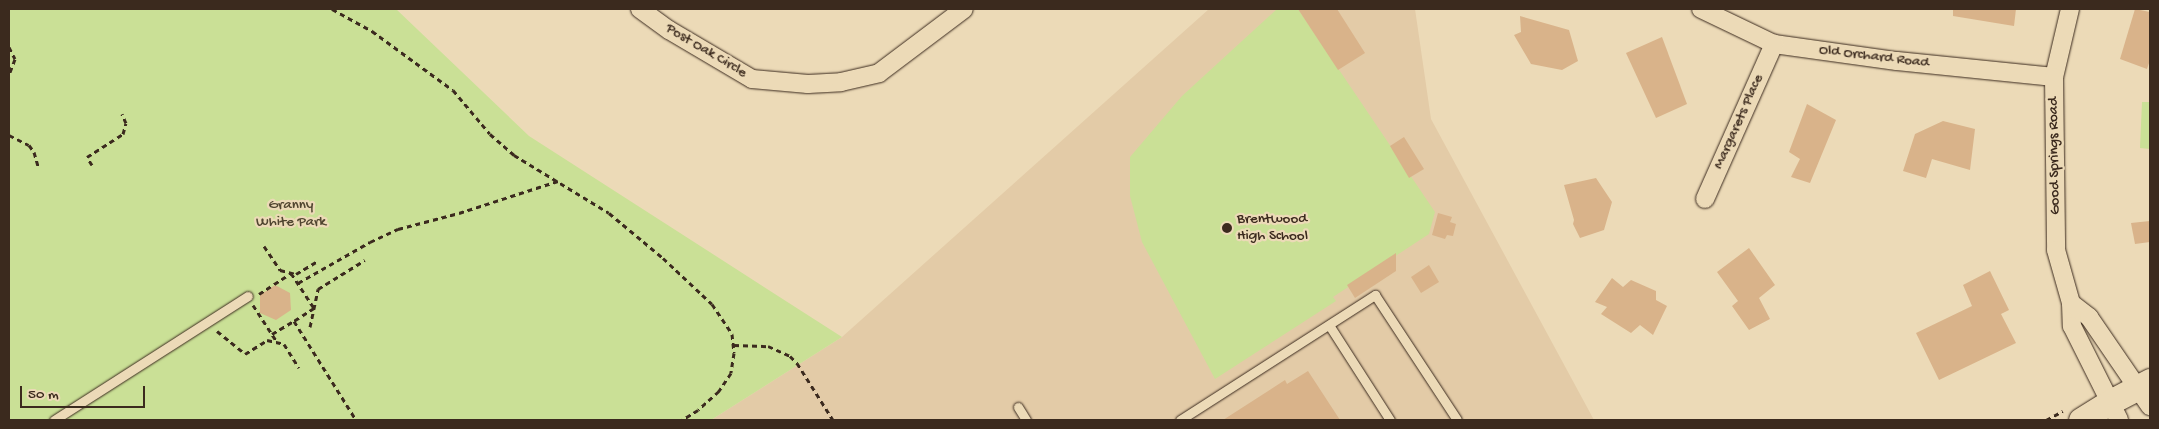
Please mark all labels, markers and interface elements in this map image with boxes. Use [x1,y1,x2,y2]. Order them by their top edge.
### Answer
street label: Post Oak Circle [662,20,750,82]
street label: Old Orchard Road [1818,41,1930,73]
street label: Margarets Place [1710,72,1768,172]
street label: Good Springs Road [2045,97,2065,215]
park label: Granny White Park [256,196,326,231]
place label: Brentwood High School [1237,210,1308,245]
marker: Brentwood High School [1221,222,1233,234]
scale bar [22,376,148,408]
text: 50 m [28,386,59,404]

